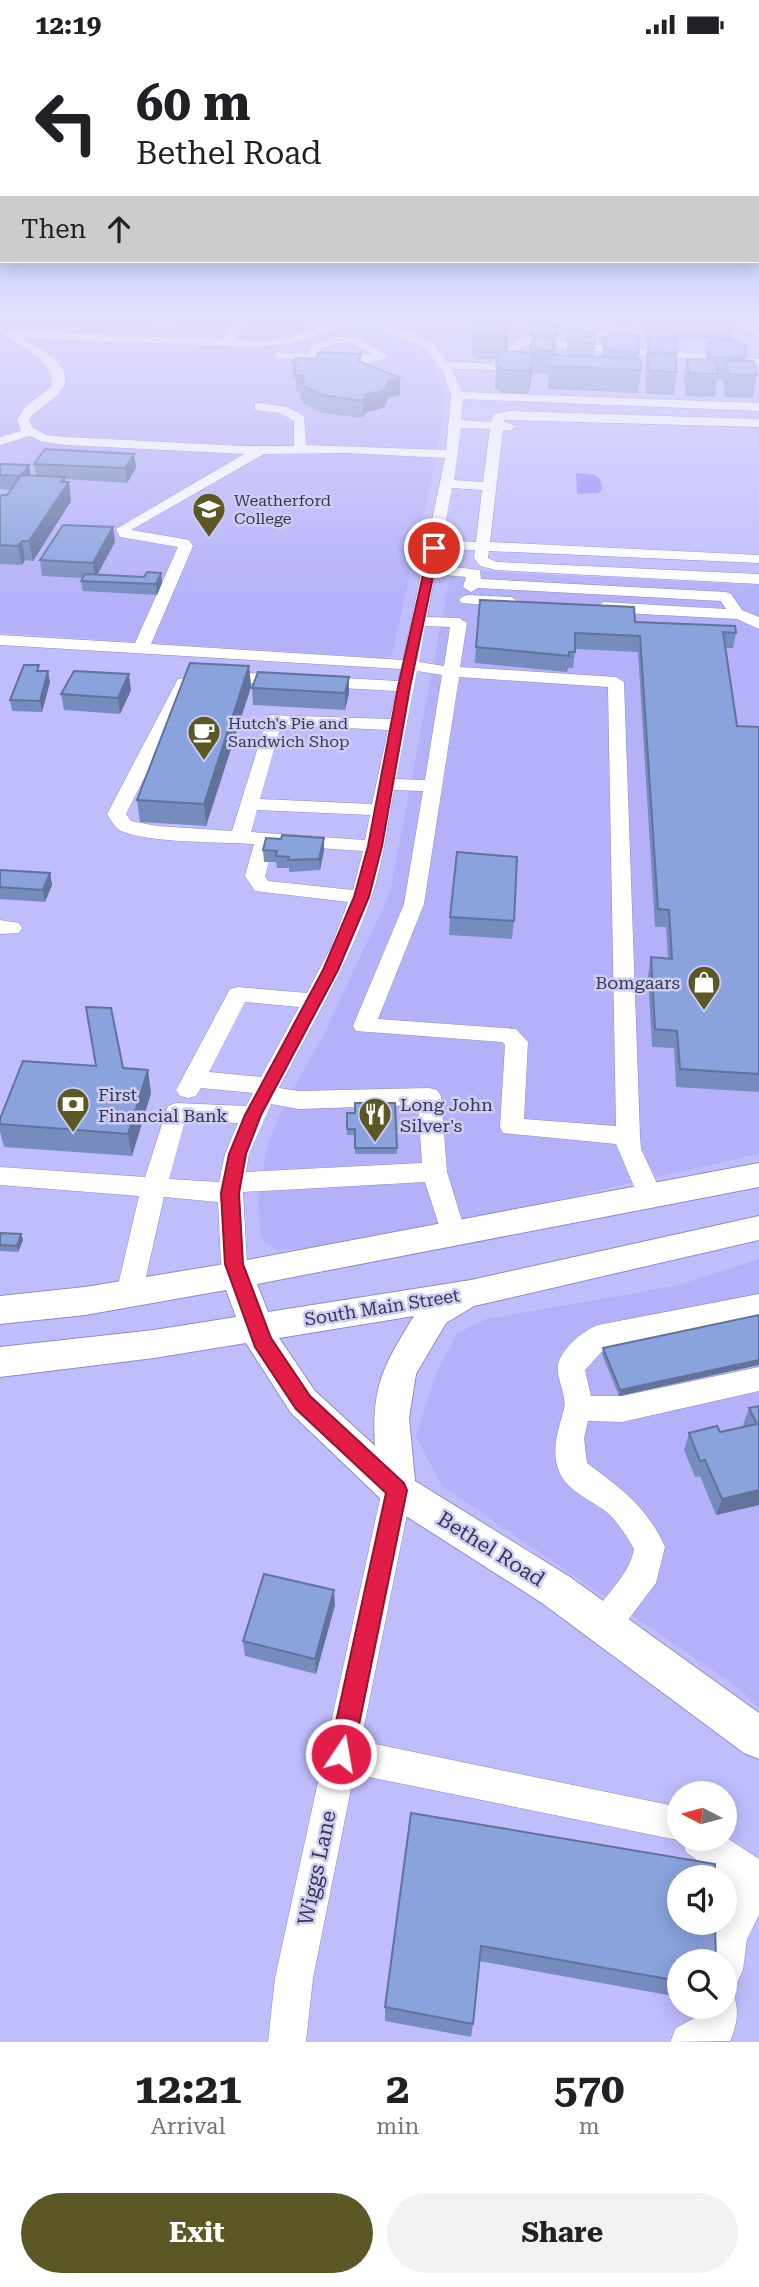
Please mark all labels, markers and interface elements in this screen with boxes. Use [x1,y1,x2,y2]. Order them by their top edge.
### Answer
text: 12:19 [35,10,101,40]
text: 60 m [136,75,251,132]
icon: left [21,77,112,168]
text: Bethel Road [136,134,322,172]
icon: ahead [100,210,138,248]
text: Then [21,214,86,244]
school or university icon: Weatherford College [190,490,228,539]
place label: Weatherford College [234,491,331,528]
pin [404,518,464,578]
icon: arrive [415,529,453,567]
cafe icon: Hutch's Pie and Sandwich Shop [185,713,223,762]
place label: Hutch's Pie and Sandwich Shop [228,714,350,751]
shop icon: Bomgaars [685,963,723,1012]
place label: Bomgaars [595,972,680,993]
place label: First Financial Bank [98,1084,228,1126]
bank icon: First Financial Bank [54,1085,92,1134]
place label: Long John Silver's [400,1094,493,1136]
restaurant icon: Long John Silver's [356,1095,394,1144]
street label: South Main Street [303,1284,461,1330]
street label: Bethel Road [433,1507,549,1592]
position arrow [304,1717,378,1791]
north arrow [667,1781,737,1851]
map controls [667,1781,737,2019]
street label: Wiggs Lane [293,1808,341,1928]
button: sound [667,1865,737,1935]
button: search [667,1949,737,2019]
text: 12:21 [135,2064,242,2113]
text: 2 [386,2064,410,2113]
text: 570 [554,2064,624,2113]
text: Arrival [151,2113,225,2140]
text: min [376,2113,419,2140]
text: m [579,2113,600,2140]
button: Exit [21,2193,373,2273]
button: Share [387,2193,738,2273]

